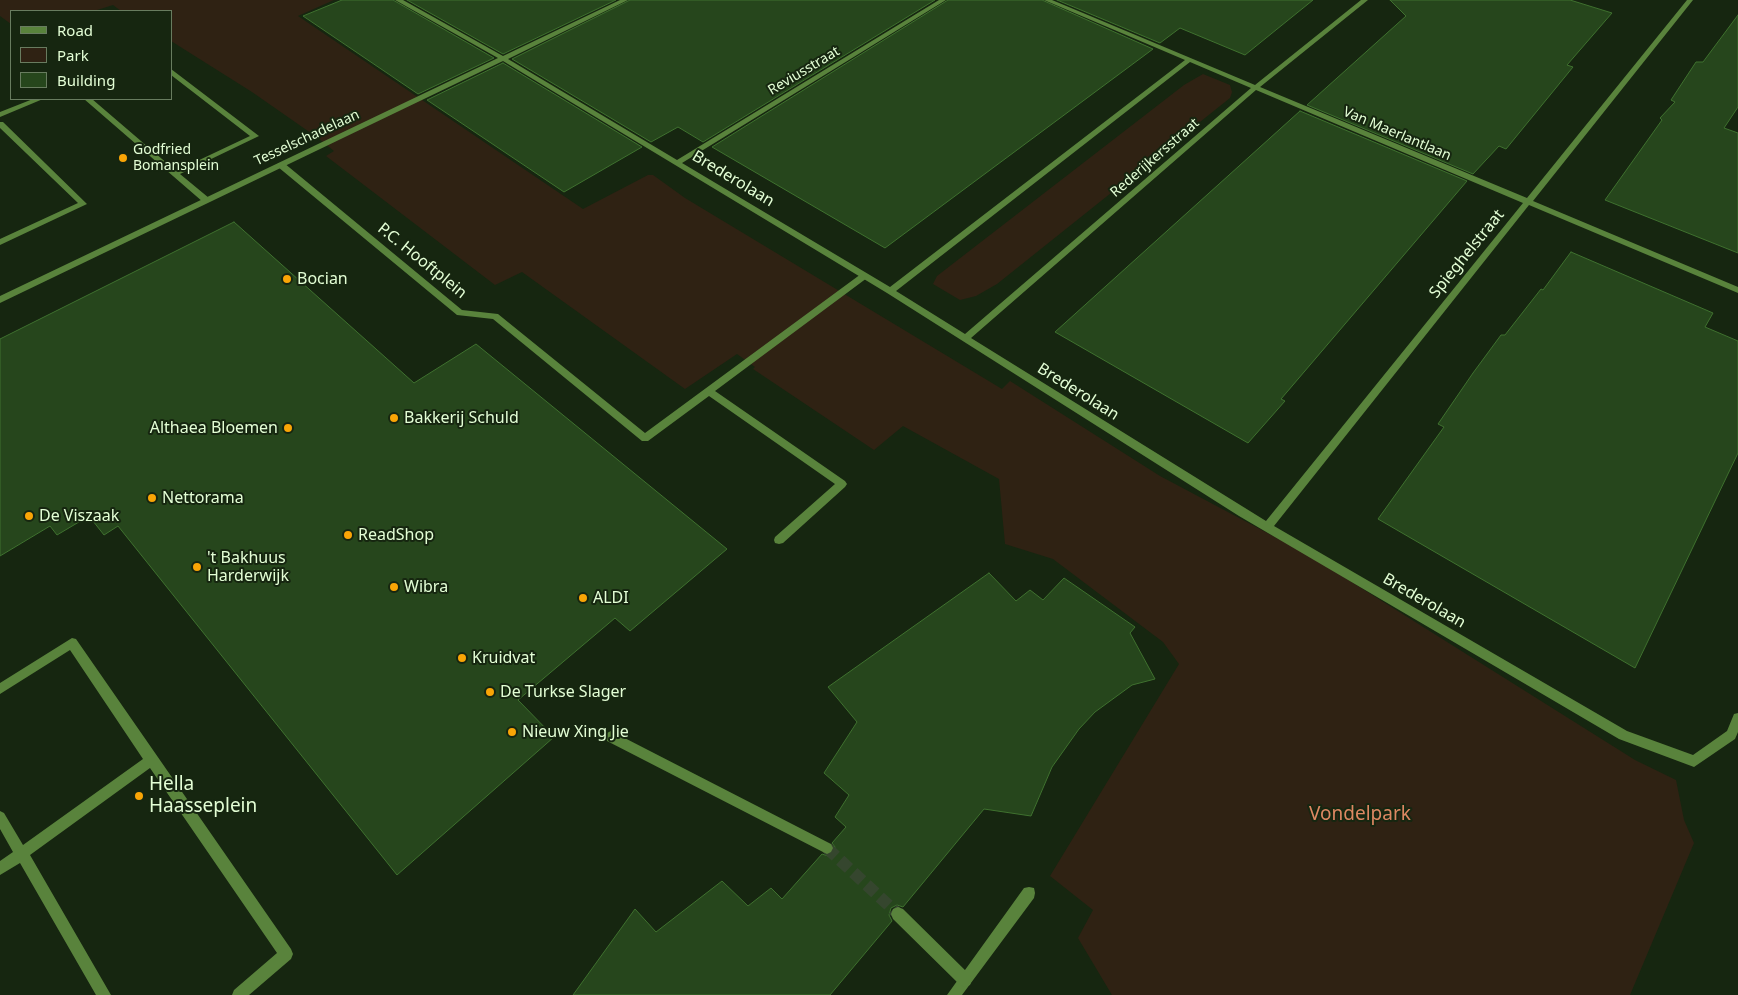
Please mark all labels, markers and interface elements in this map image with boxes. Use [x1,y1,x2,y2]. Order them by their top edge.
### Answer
legend [10,10,172,100]
text: Road [57,20,93,40]
street label: Reviusstraat [765,43,843,99]
text: Park [57,45,89,65]
text: Building [57,70,115,90]
street label: Van Maerlantlaan [1340,104,1454,164]
street label: Tesselschadelaan [252,106,362,170]
street label: Rederijkersstraat [1107,115,1203,201]
place label: Godfried Bomansplein [133,142,219,174]
street label: Brederolaan [688,147,778,211]
marker: Godfried Bomansplein [117,152,129,164]
street label: Spieghelstraat [1426,206,1508,302]
street label: P.C. Hooftplein [374,219,470,303]
place label: Bocian [297,269,348,289]
marker: Bocian [281,273,293,285]
street label: Brederolaan [1034,359,1122,425]
place label: Bakkerij Schuld [404,408,519,428]
marker: Bakkerij Schuld [388,412,400,424]
place label: Althaea Bloemen [150,418,278,438]
marker: Althaea Bloemen [282,422,294,434]
place label: Nettorama [162,488,244,508]
marker: Nettorama [146,492,158,504]
place label: De Viszaak [39,506,119,526]
marker: De Viszaak [23,510,35,522]
place label: ReadShop [358,525,434,545]
marker: ReadShop [342,529,354,541]
place label: 't Bakhuus Harderwijk [207,548,289,586]
marker: 't Bakhuus Harderwijk [191,561,203,573]
street label: Brederolaan [1379,570,1469,632]
place label: Wibra [404,577,448,597]
marker: Wibra [388,581,400,593]
place label: ALDI [593,588,629,608]
marker: ALDI [577,592,589,604]
place label: Kruidvat [472,648,535,668]
marker: Kruidvat [456,652,468,664]
place label: De Turkse Slager [500,682,626,702]
marker: De Turkse Slager [484,686,496,698]
place label: Nieuw Xing Jie [522,722,629,742]
marker: Nieuw Xing Jie [506,726,518,738]
place label: Hella Haasseplein [149,774,257,818]
marker: Hella Haasseplein [133,790,145,802]
park label: Vondelpark [1309,804,1411,826]

